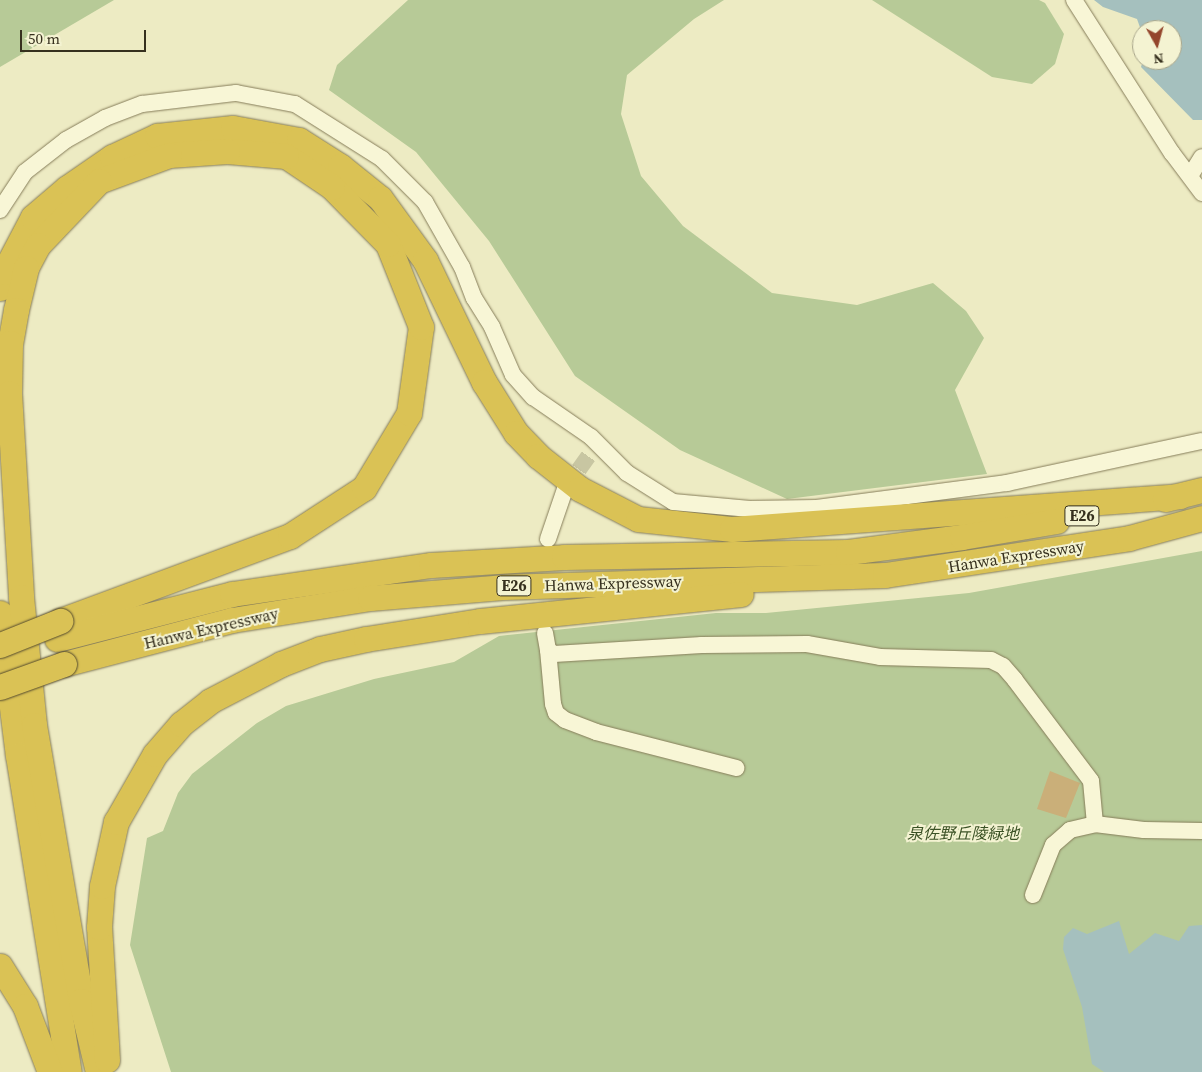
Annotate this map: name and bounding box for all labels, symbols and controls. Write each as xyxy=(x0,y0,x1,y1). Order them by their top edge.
scale bar xyxy=(22,20,149,52)
north arrow xyxy=(1132,20,1182,70)
text: 50 m xyxy=(28,28,60,49)
text: N xyxy=(1152,48,1165,69)
road number: E26 xyxy=(1063,504,1101,528)
street label: Hanwa Expressway xyxy=(947,536,1085,576)
street label: Hanwa Expressway xyxy=(544,571,682,595)
road number: E26 xyxy=(495,574,533,598)
street label: Hanwa Expressway xyxy=(142,603,280,653)
park label: 泉佐野丘陵緑地 xyxy=(907,823,1019,843)

